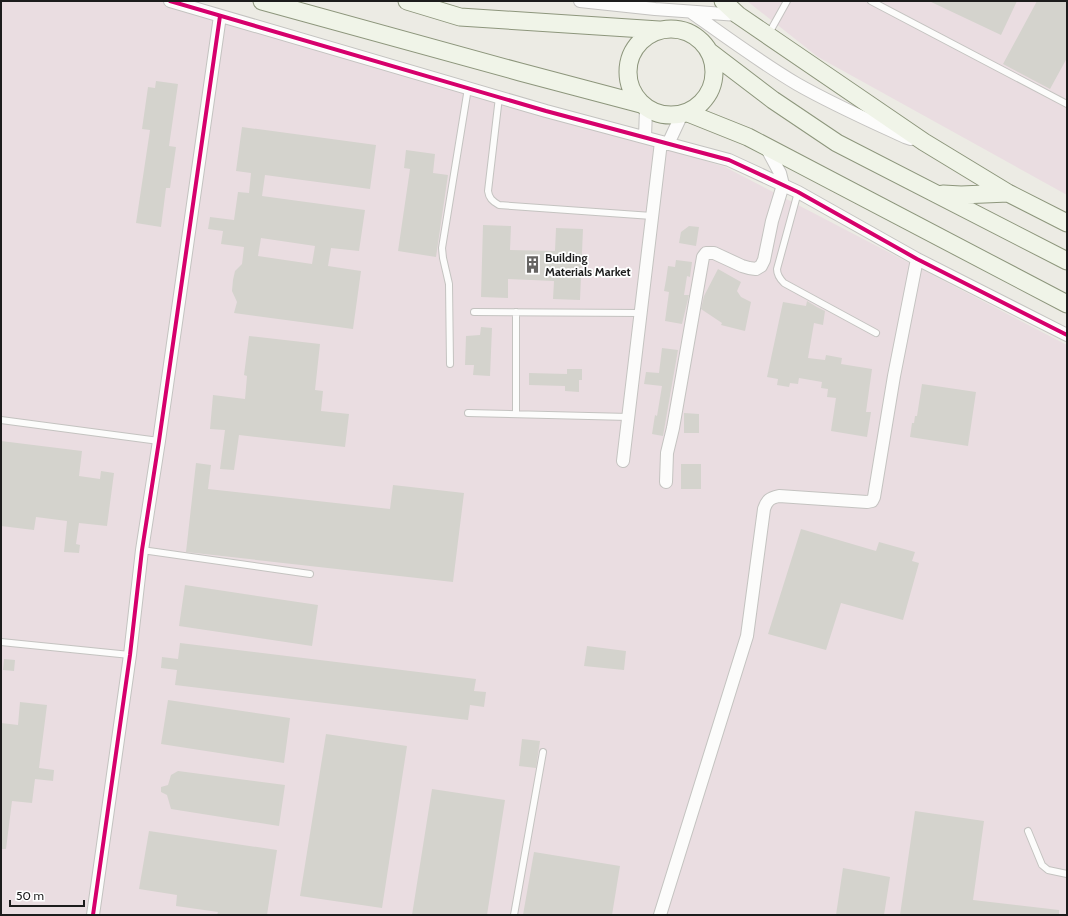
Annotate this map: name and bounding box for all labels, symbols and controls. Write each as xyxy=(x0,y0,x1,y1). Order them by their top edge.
place label: Building Materials Market xyxy=(545,250,631,279)
building icon: Building Materials Market xyxy=(522,255,542,275)
scale bar xyxy=(10,882,84,908)
text: 50 m xyxy=(16,888,44,903)

